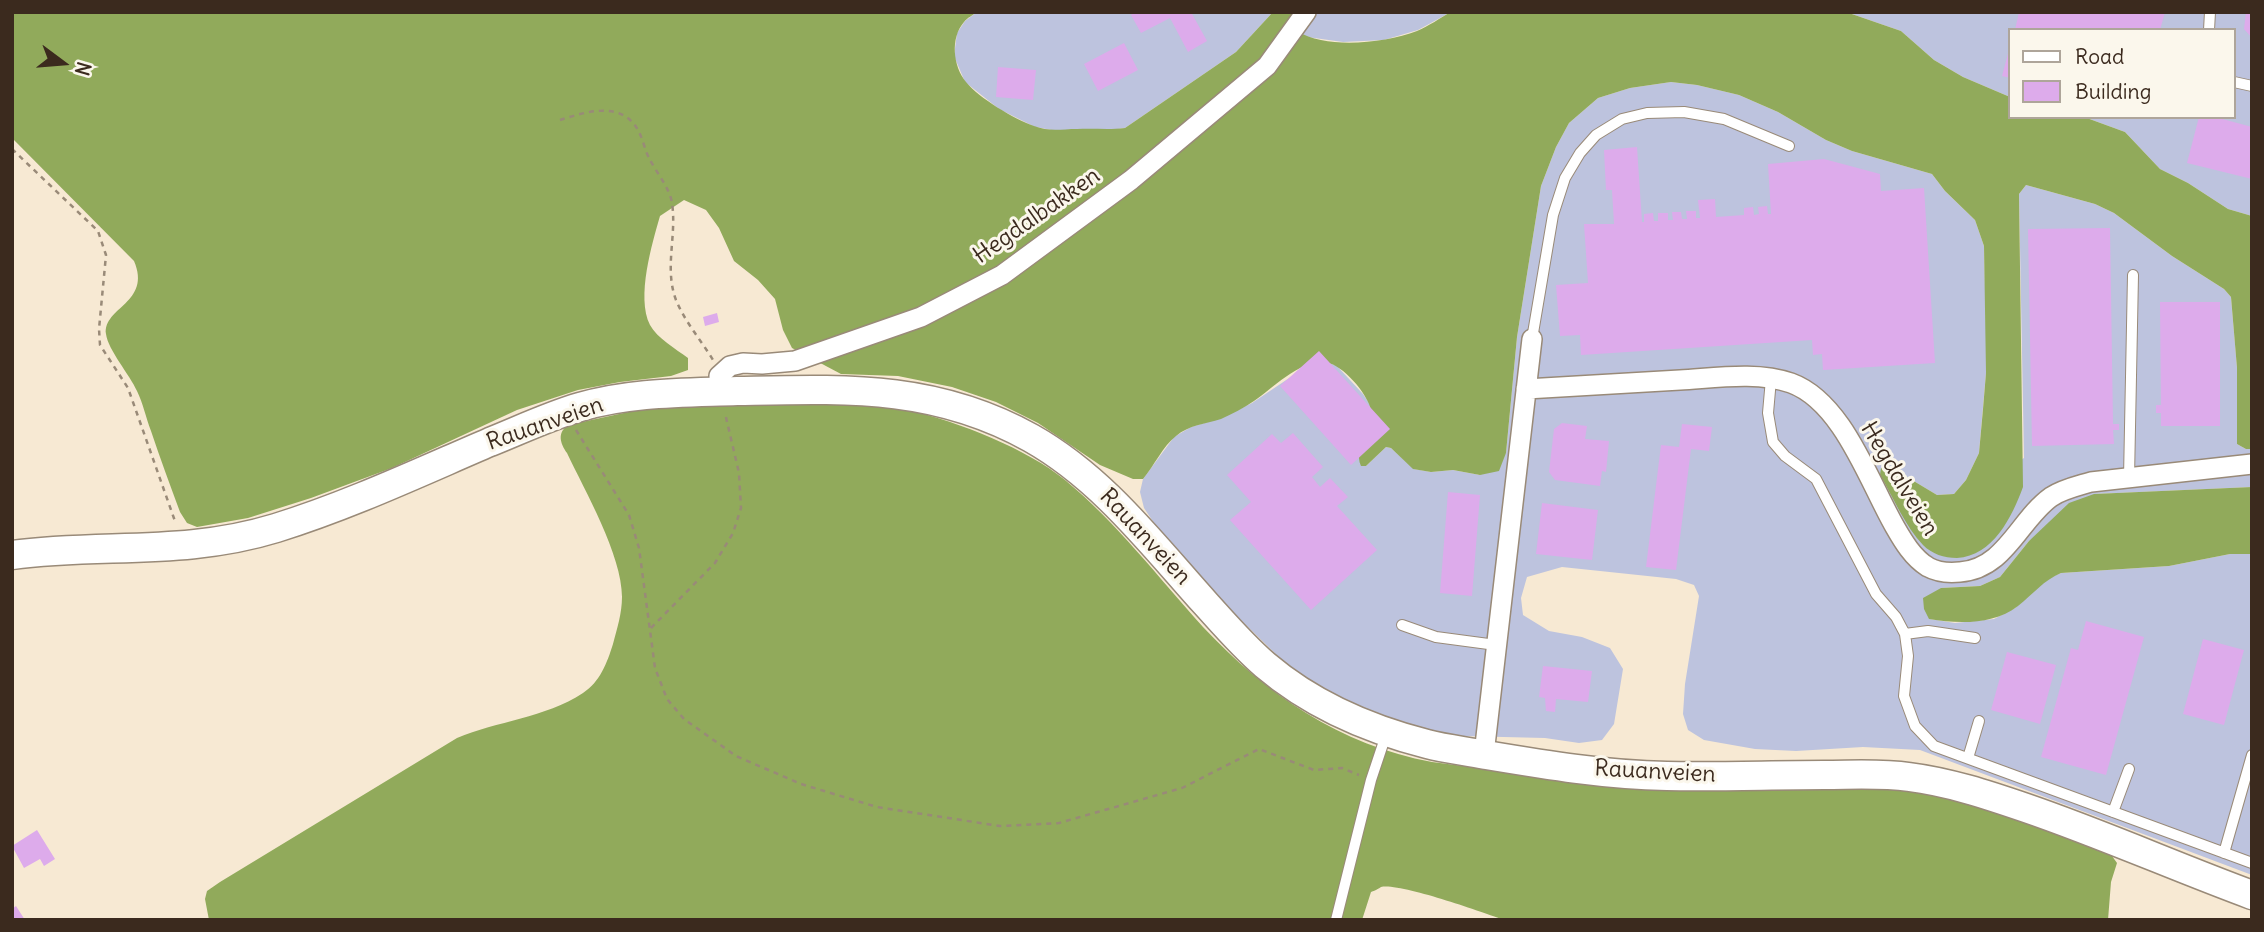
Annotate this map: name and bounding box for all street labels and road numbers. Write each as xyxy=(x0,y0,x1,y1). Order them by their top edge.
street label: Hegdalbakken xyxy=(968,162,1106,270)
street label: Rauanveien xyxy=(483,391,607,457)
street label: Hegdalveien xyxy=(1854,417,1944,541)
street label: Rauanveien xyxy=(1093,483,1197,591)
street label: Rauanveien xyxy=(1594,755,1716,789)

